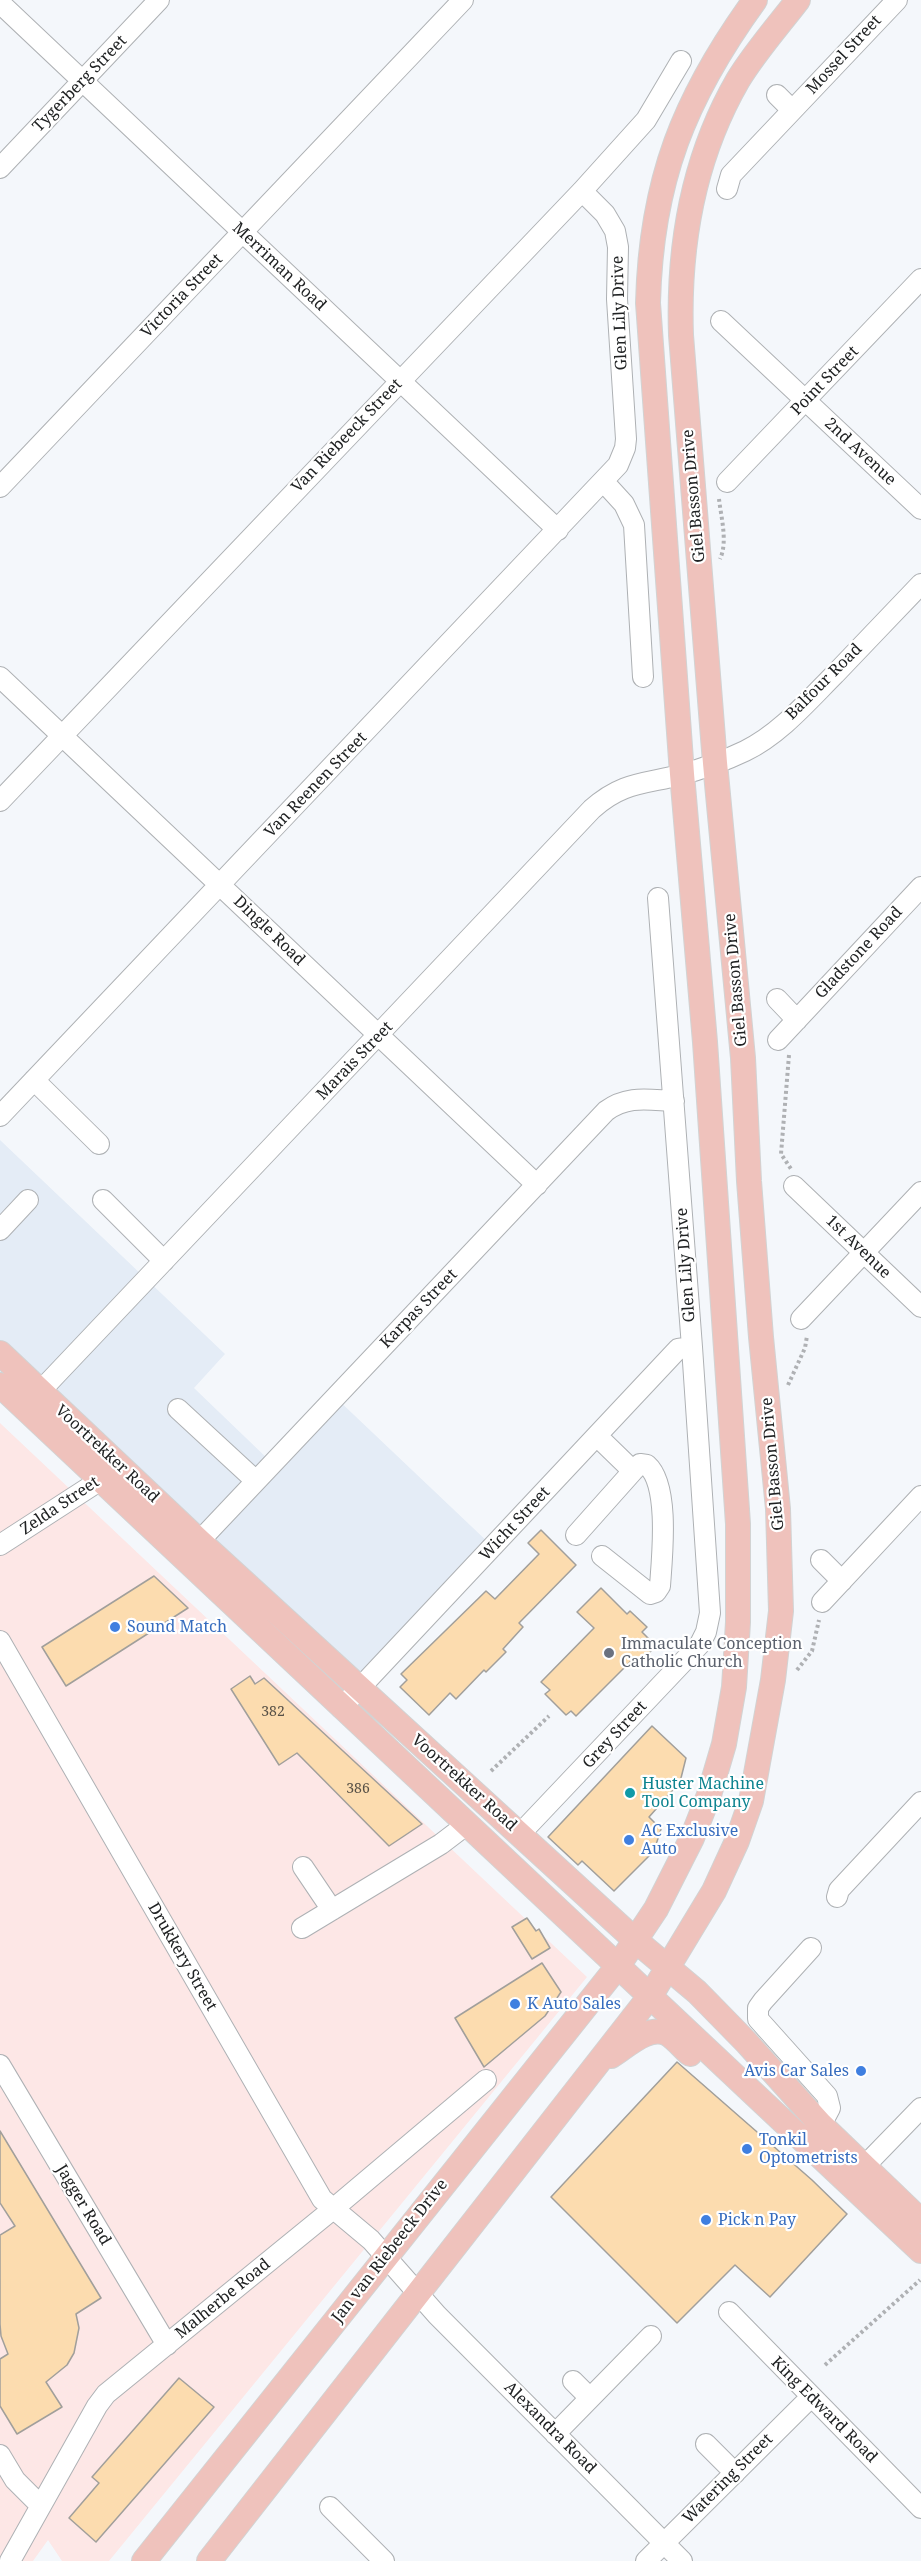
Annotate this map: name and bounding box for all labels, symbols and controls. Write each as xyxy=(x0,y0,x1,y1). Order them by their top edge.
street label: Mossel Street xyxy=(803,12,885,98)
street label: Tygerberg Street xyxy=(29,32,131,136)
street label: Merriman Road xyxy=(228,219,330,315)
street label: Victoria Street xyxy=(137,250,227,342)
street label: Glen Lily Drive xyxy=(608,255,632,371)
street label: Point Street xyxy=(787,342,863,420)
street label: Van Riebeeck Street xyxy=(288,375,406,497)
street label: 2nd Avenue xyxy=(820,414,900,490)
street label: Giel Basson Drive xyxy=(679,428,709,564)
street label: Balfour Road xyxy=(782,640,866,724)
street label: Van Reenen Street xyxy=(261,728,371,842)
street label: Dingle Road xyxy=(229,892,309,970)
street label: Gladstone Road xyxy=(811,903,907,1003)
street label: Giel Basson Drive xyxy=(721,912,751,1048)
street label: Marais Street xyxy=(313,1018,397,1104)
street label: Glen Lily Drive xyxy=(672,1207,700,1323)
street label: 1st Avenue xyxy=(821,1211,895,1283)
street label: Karpas Street xyxy=(376,1265,462,1353)
street label: Giel Basson Drive xyxy=(758,1396,788,1532)
street label: Voortrekker Road xyxy=(51,1401,163,1507)
street label: Zelda Street xyxy=(17,1473,103,1539)
street label: Wicht Street xyxy=(476,1483,554,1565)
place label: Sound Match xyxy=(127,1617,227,1637)
marker: Sound Match xyxy=(108,1620,122,1634)
place label: Immaculate Conception Catholic Church xyxy=(621,1634,802,1672)
marker: Immaculate Conception Catholic Church xyxy=(602,1646,616,1660)
street label: Grey Street xyxy=(579,1697,651,1773)
house number: 382 xyxy=(261,1704,285,1720)
street label: Voortrekker Road xyxy=(407,1731,521,1835)
place label: Huster Machine Tool Company xyxy=(642,1774,764,1812)
house number: 386 xyxy=(346,1781,370,1797)
marker: Huster Machine Tool Company xyxy=(623,1786,637,1800)
place label: AC Exclusive Auto xyxy=(641,1821,738,1859)
marker: AC Exclusive Auto xyxy=(622,1833,636,1847)
street label: Drukkery Street xyxy=(143,1900,221,2014)
place label: K Auto Sales xyxy=(527,1994,621,2014)
marker: K Auto Sales xyxy=(508,1997,522,2011)
place label: Avis Car Sales xyxy=(744,2061,849,2081)
marker: Avis Car Sales xyxy=(854,2064,868,2078)
place label: Tonkil Optometrists xyxy=(759,2130,858,2168)
marker: Tonkil Optometrists xyxy=(740,2142,754,2156)
street label: Jagger Road xyxy=(51,2161,115,2249)
street label: Jan van Riebeeck Drive xyxy=(328,2176,452,2326)
place label: Pick n Pay xyxy=(718,2210,796,2230)
marker: Pick n Pay xyxy=(699,2213,713,2227)
street label: Malherbe Road xyxy=(172,2255,274,2343)
street label: King Edward Road xyxy=(767,2353,881,2467)
street label: Alexandra Road xyxy=(500,2378,600,2478)
street label: Watering Street xyxy=(679,2430,777,2528)

